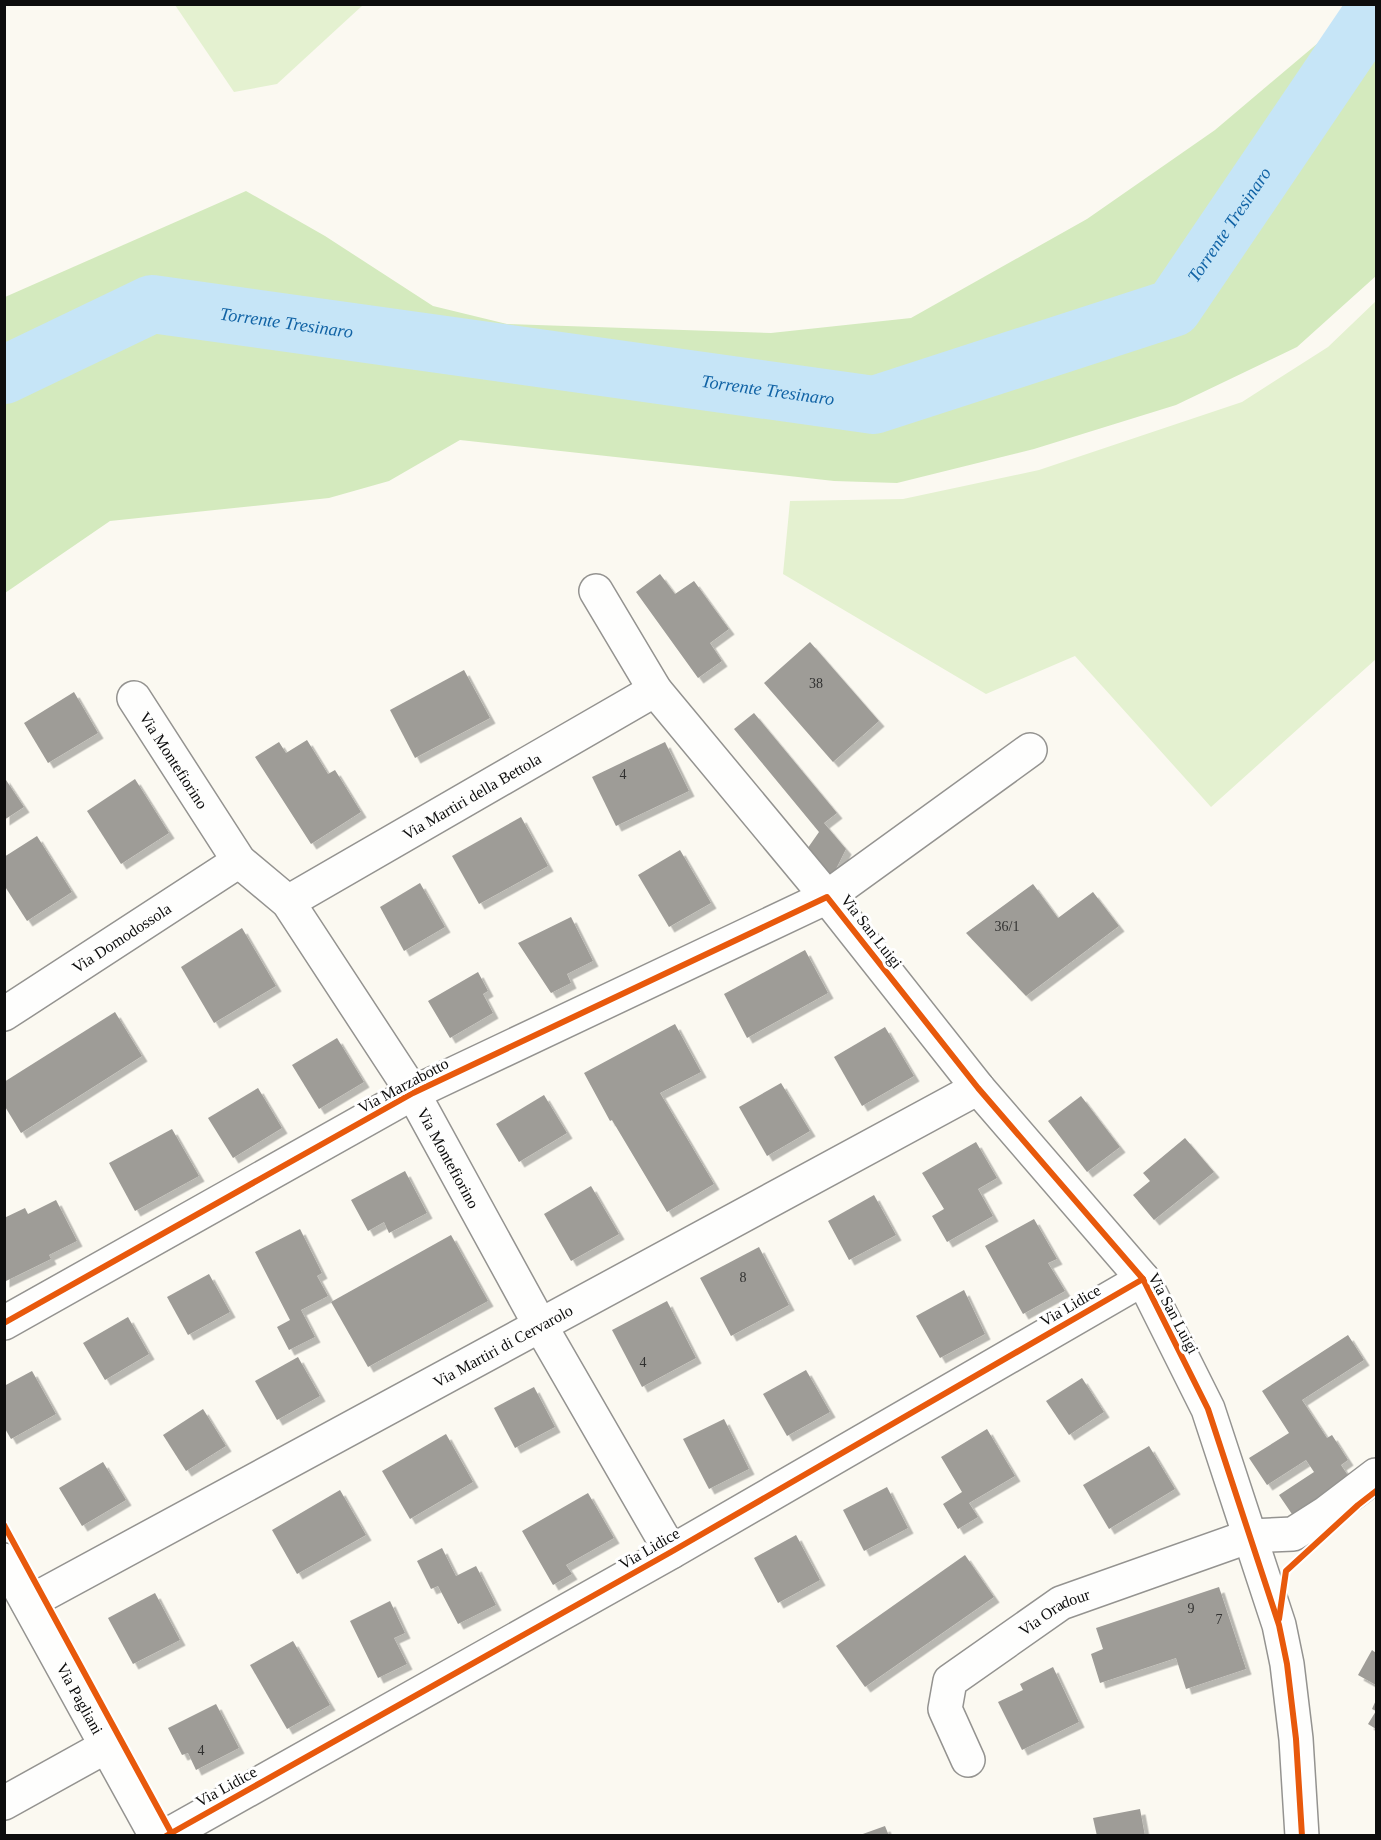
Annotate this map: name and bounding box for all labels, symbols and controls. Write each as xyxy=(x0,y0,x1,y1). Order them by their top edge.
water label: Torrente Tresinaro xyxy=(1183,164,1275,286)
water label: Torrente Tresinaro xyxy=(219,304,354,342)
water label: Torrente Tresinaro xyxy=(700,371,836,409)
house number: 38 xyxy=(809,676,823,691)
street label: Via Montefiorino xyxy=(136,709,211,812)
street label: Via Martiri della Bettola xyxy=(400,750,544,843)
house number: 4 xyxy=(620,767,627,782)
street label: Via San Luigi xyxy=(837,891,906,973)
street label: Via Domodossola xyxy=(69,900,174,976)
house number: 36/1 xyxy=(995,919,1019,934)
street label: Via Marzabotto xyxy=(355,1054,451,1116)
street label: Via Montefiorino xyxy=(414,1105,482,1211)
house number: 8 xyxy=(740,1270,747,1285)
street label: Via San Luigi xyxy=(1144,1270,1202,1357)
street label: Via Lidice xyxy=(1037,1281,1104,1330)
street label: Via Martiri di Cervarolo xyxy=(430,1301,576,1391)
house number: 4 xyxy=(640,1355,647,1370)
street label: Via Lidice xyxy=(616,1524,683,1573)
street label: Via Oradour xyxy=(1016,1585,1093,1639)
house number: 9 xyxy=(1188,1601,1195,1616)
house number: 7 xyxy=(1216,1612,1223,1627)
street label: Via Pagliani xyxy=(53,1660,106,1738)
house number: 4 xyxy=(198,1743,205,1758)
street label: Via Lidice xyxy=(193,1763,260,1810)

